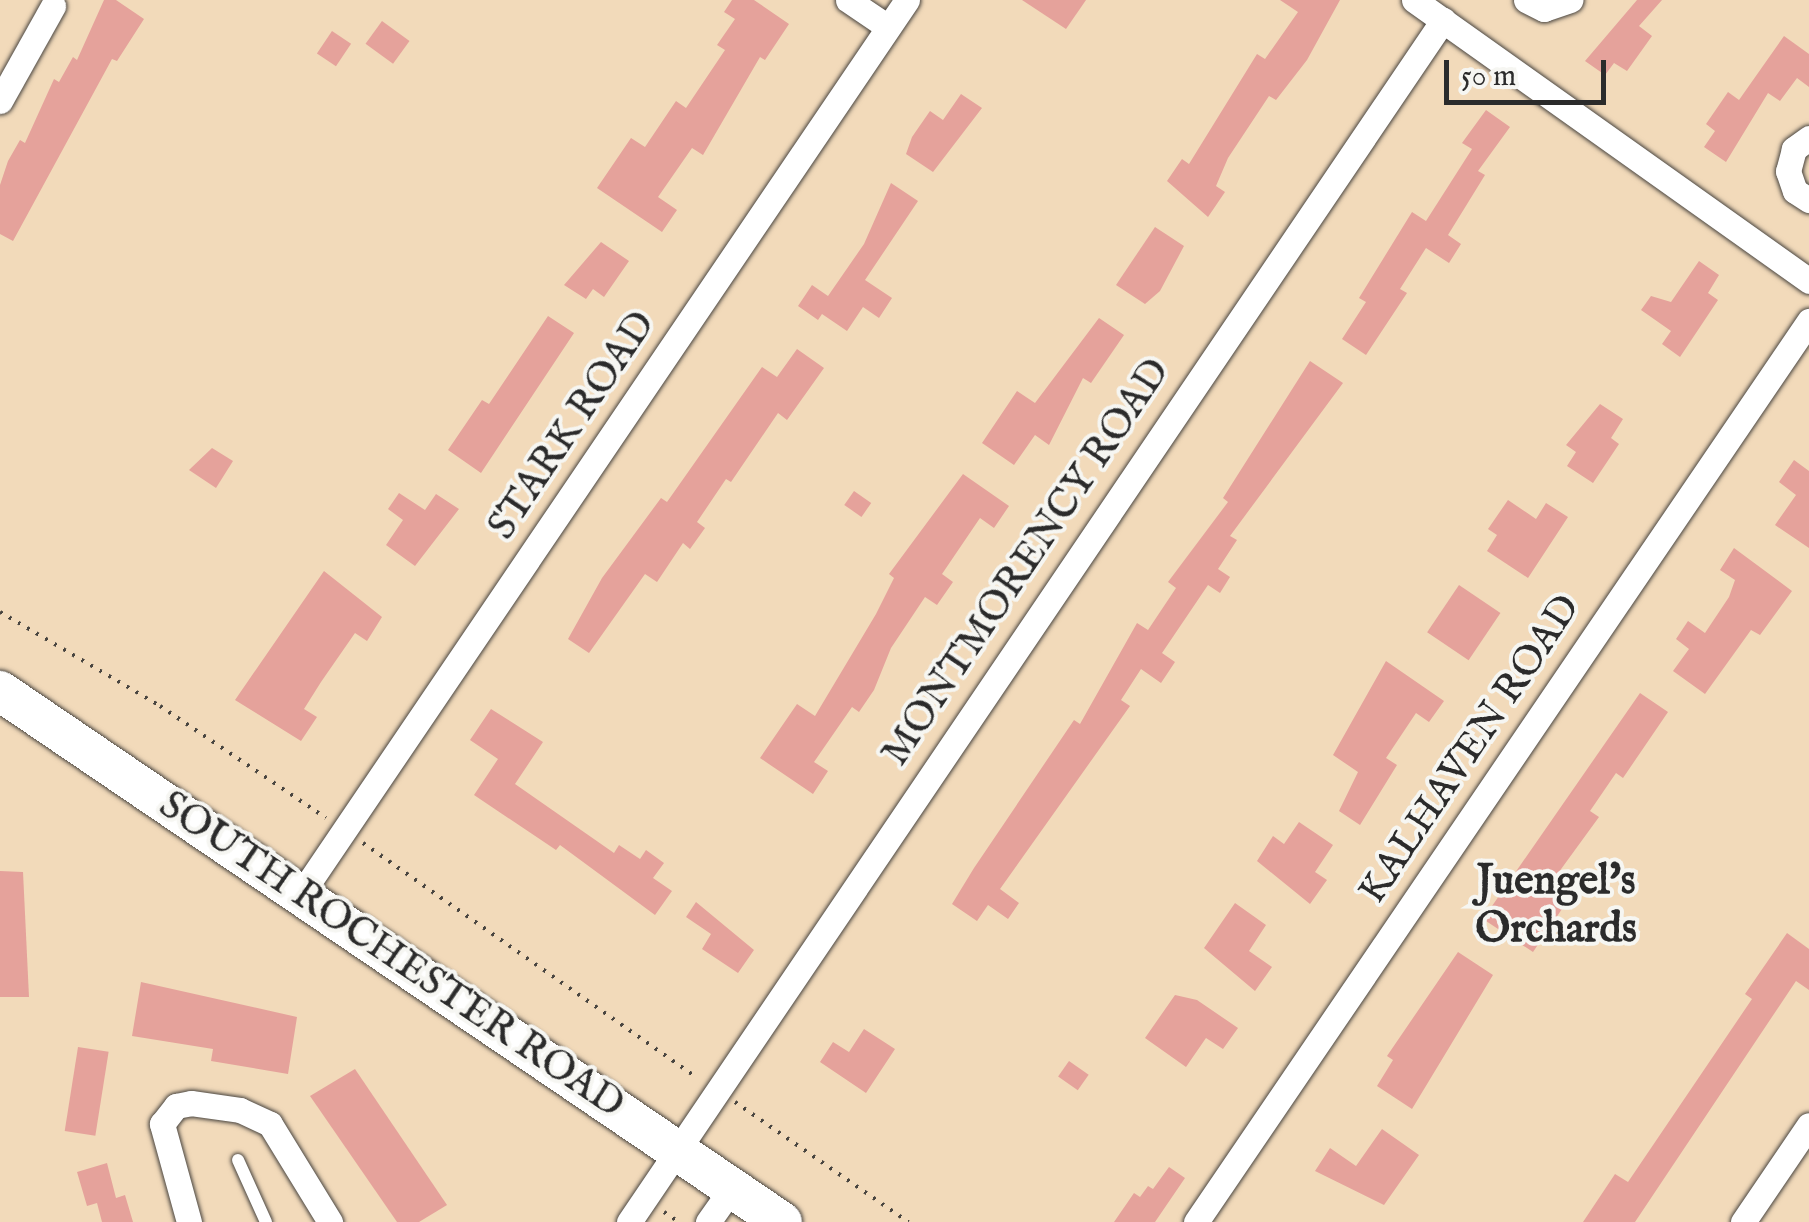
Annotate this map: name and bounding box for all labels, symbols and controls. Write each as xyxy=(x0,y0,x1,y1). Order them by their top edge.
scale bar xyxy=(1449,40,1612,102)
text: 50 m xyxy=(1461,58,1516,96)
street label: STARK ROAD xyxy=(479,303,667,549)
street label: MONTMORENCY ROAD xyxy=(873,350,1181,776)
street label: KALHAVEN ROAD xyxy=(1350,586,1592,914)
street label: SOUTH ROCHESTER ROAD xyxy=(149,782,633,1130)
district label: Juengel's Orchards xyxy=(1475,857,1637,956)

